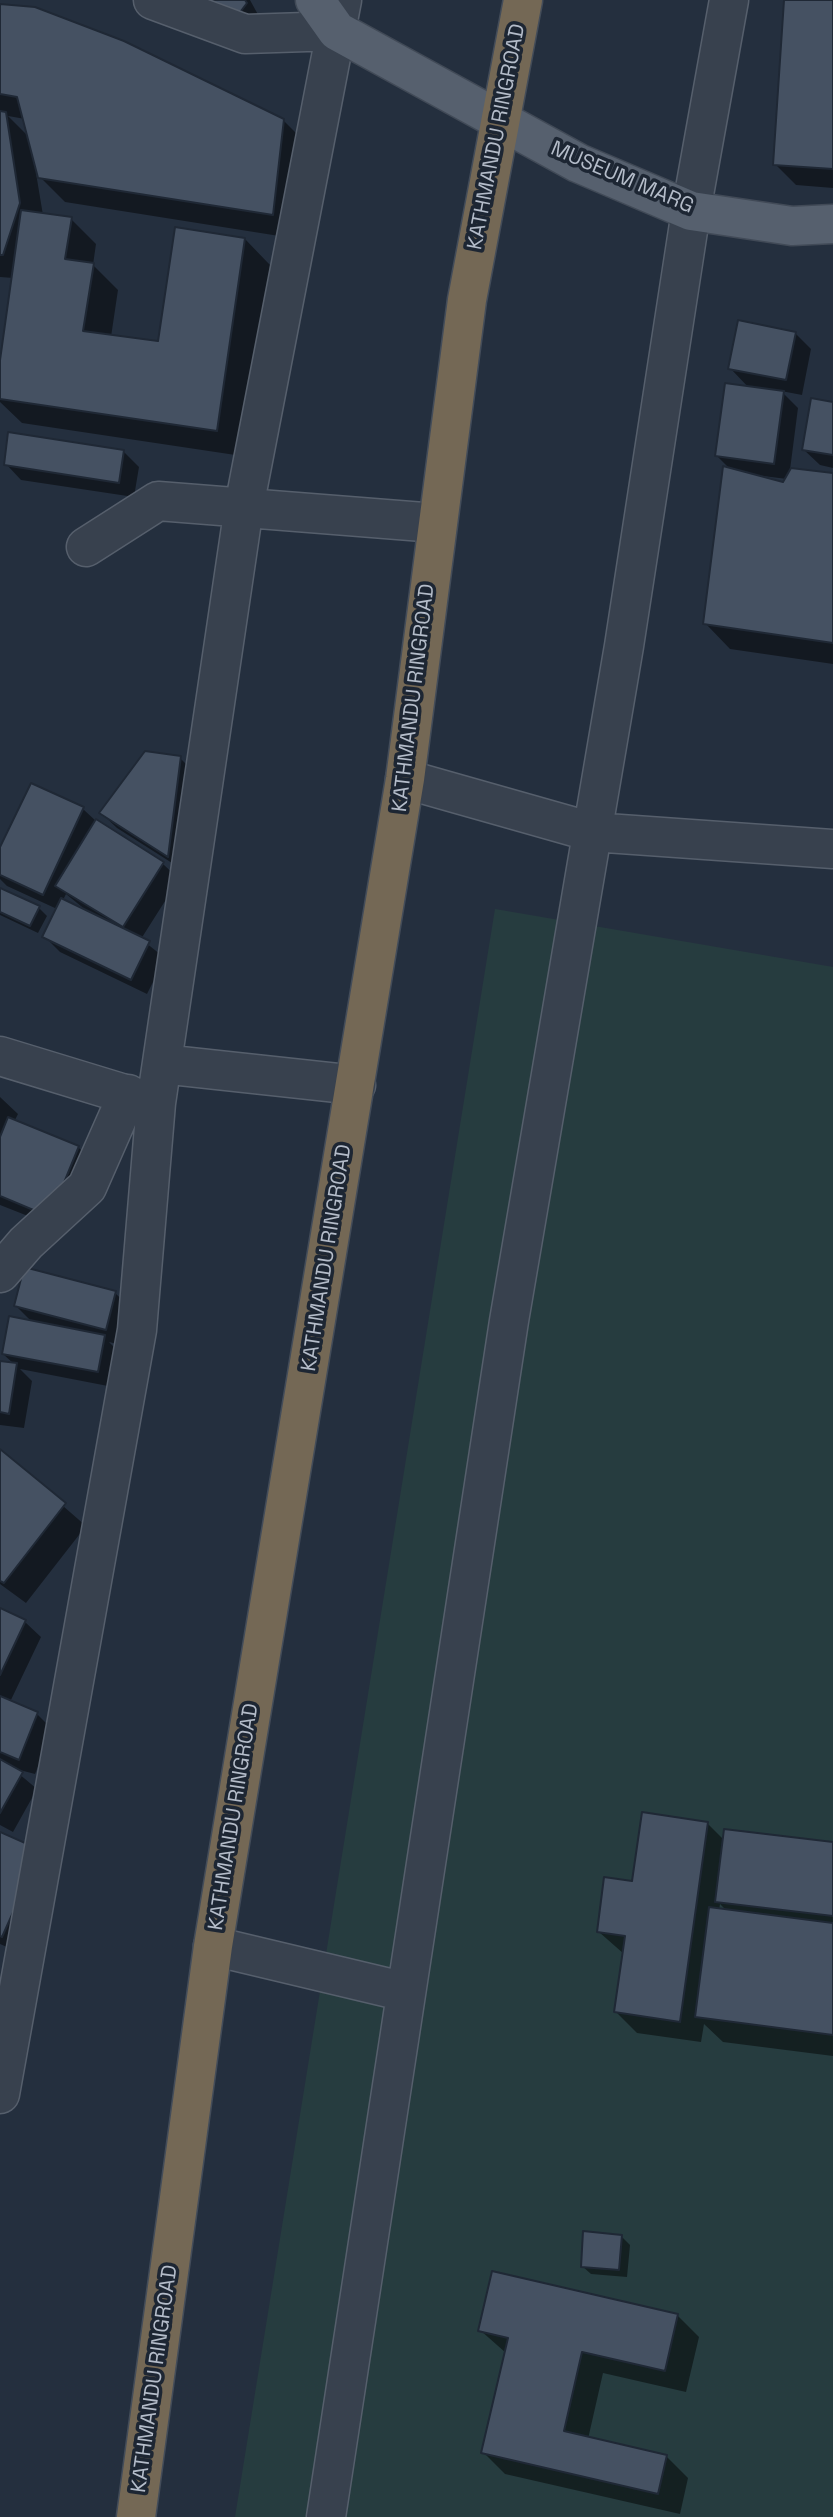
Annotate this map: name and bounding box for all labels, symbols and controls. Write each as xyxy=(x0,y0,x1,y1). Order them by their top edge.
street label: KATHMANDU RINGROAD xyxy=(463,22,531,252)
street label: MUSEUM MARG xyxy=(547,137,697,219)
street label: KATHMANDU RINGROAD xyxy=(387,582,441,814)
street label: KATHMANDU RINGROAD xyxy=(297,1143,357,1373)
street label: KATHMANDU RINGROAD xyxy=(204,1702,264,1932)
street label: KATHMANDU RINGROAD xyxy=(127,2264,183,2494)

